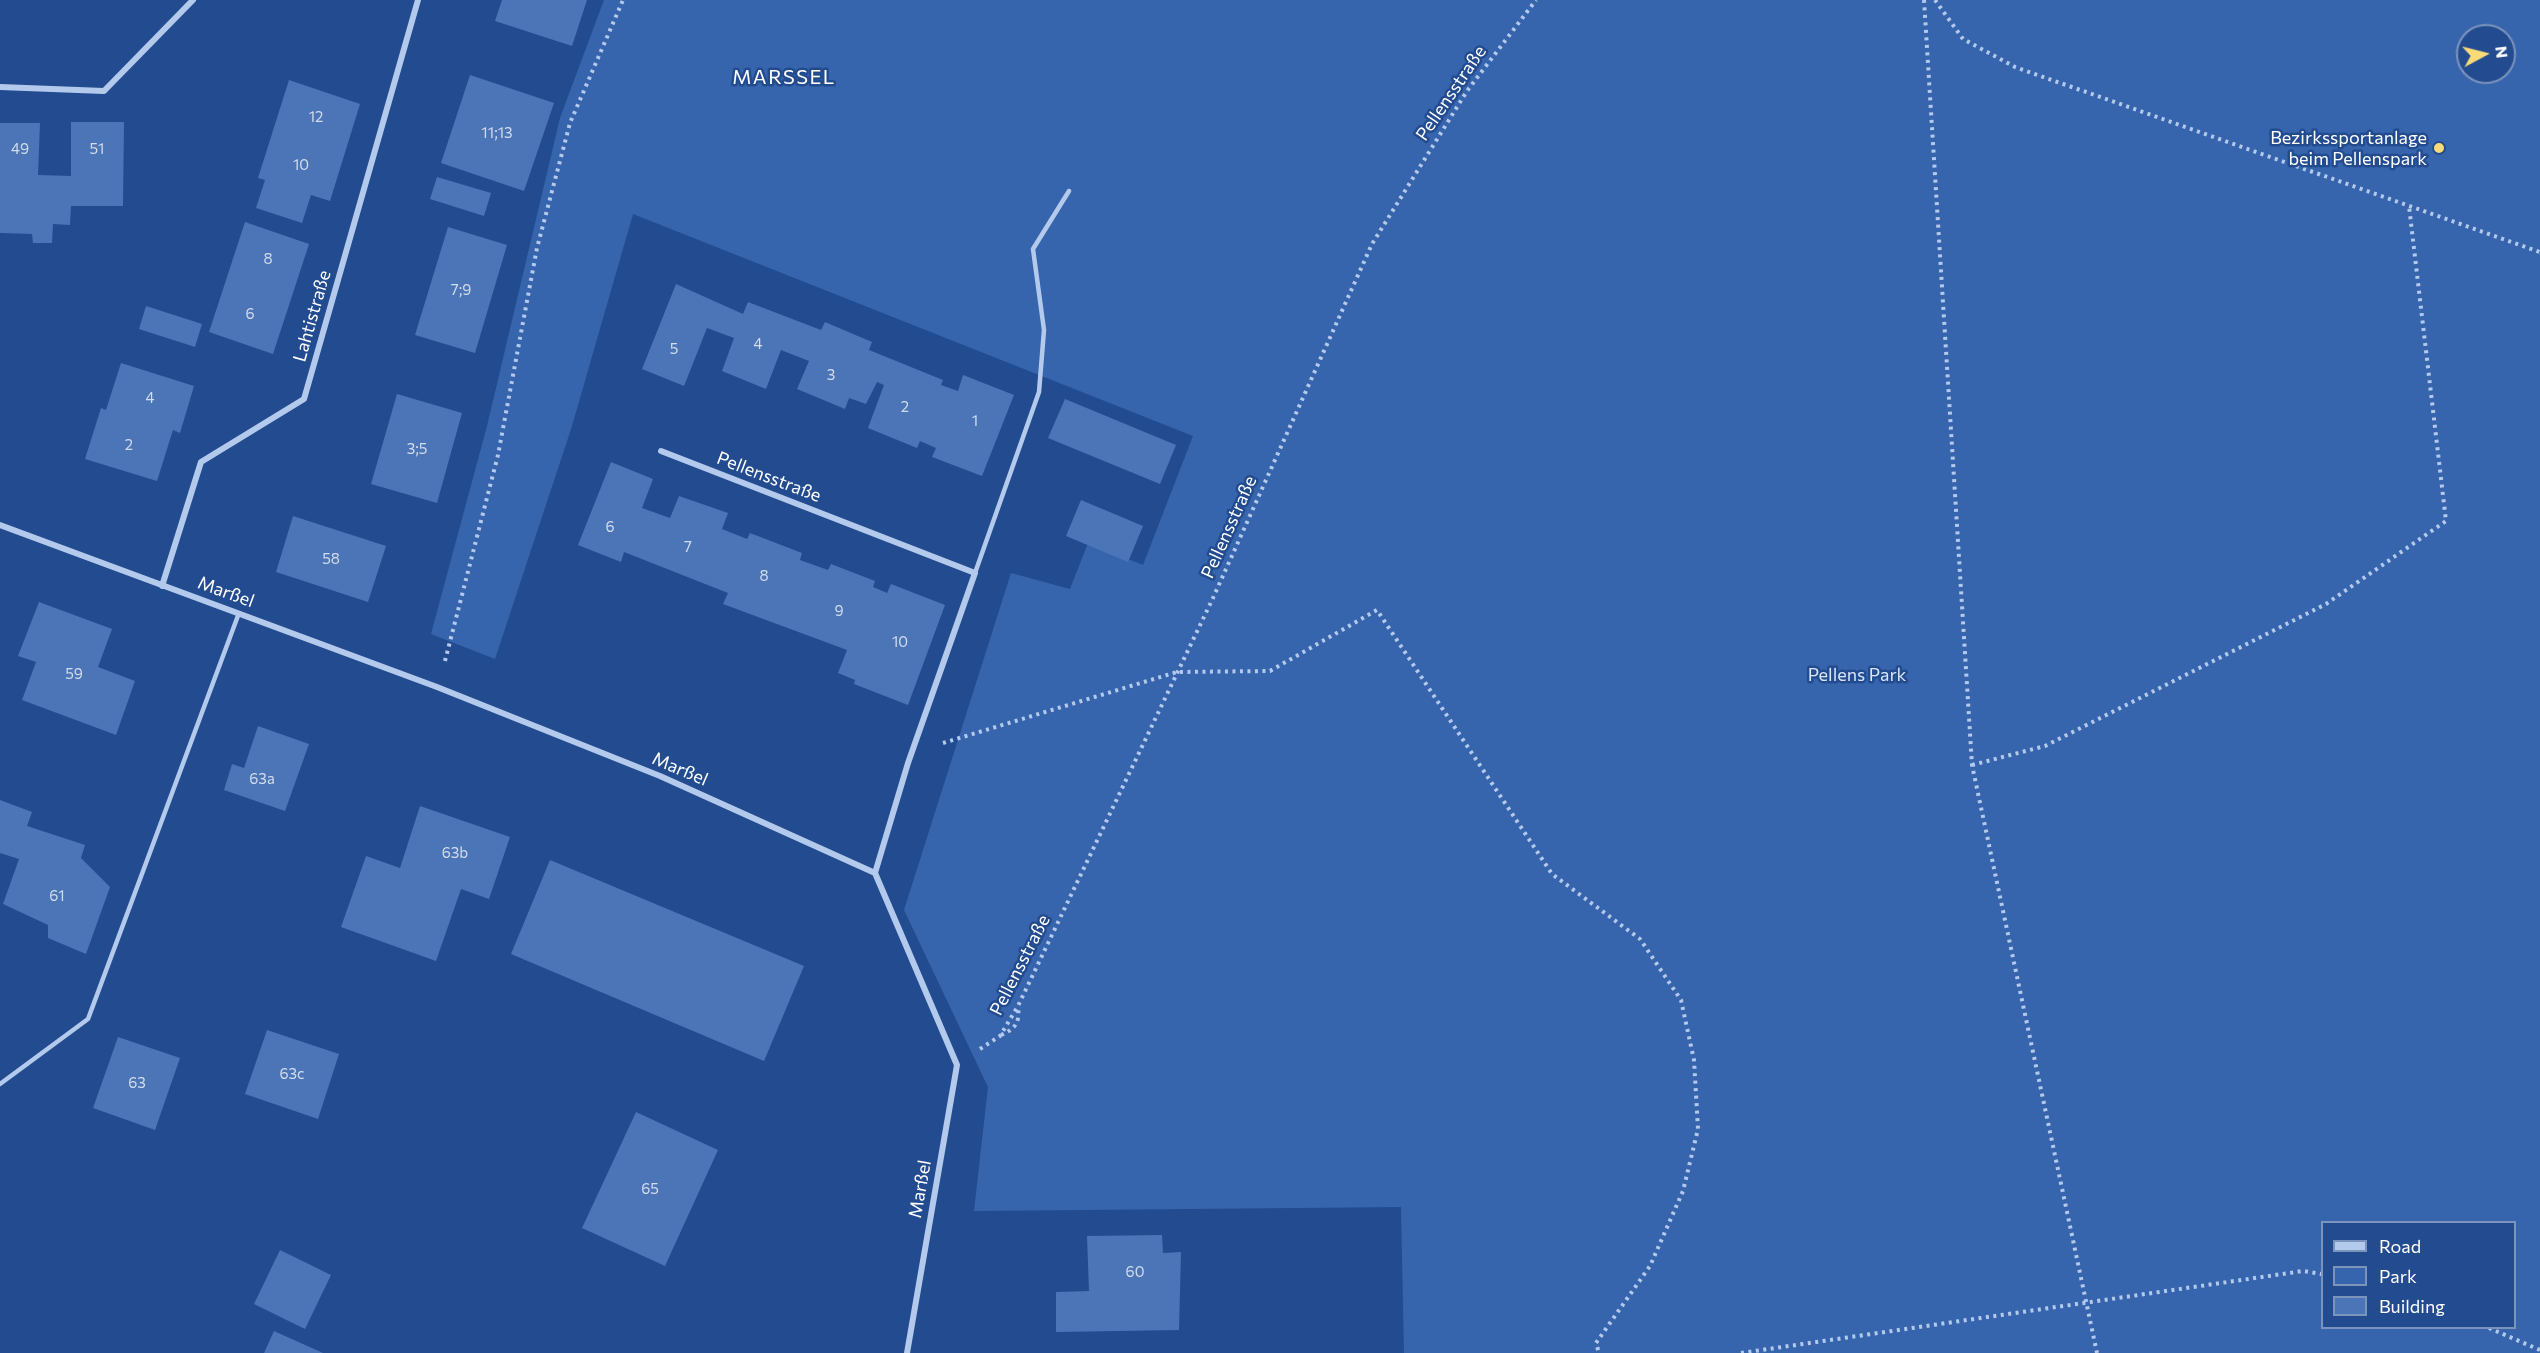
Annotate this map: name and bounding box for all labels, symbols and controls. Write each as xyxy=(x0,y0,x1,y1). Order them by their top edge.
north arrow xyxy=(2456,24,2516,84)
street label: Pellensstraße xyxy=(1411,41,1491,145)
text: N xyxy=(2492,45,2513,59)
district label: MARSSEL xyxy=(732,65,836,89)
house number: 12 xyxy=(309,108,323,126)
house number: 11;13 xyxy=(481,124,513,142)
place label: Bezirkssportanlage beim Pellenspark xyxy=(2270,127,2427,170)
house number: 49 xyxy=(11,140,29,158)
house number: 51 xyxy=(89,140,105,158)
marker: Bezirkssportanlage beim Pellenspark xyxy=(2432,141,2446,155)
house number: 10 xyxy=(293,156,309,174)
house number: 8 xyxy=(263,250,273,268)
street label: Lahtistraße xyxy=(289,268,335,364)
house number: 7;9 xyxy=(451,281,471,299)
house number: 6 xyxy=(245,305,255,323)
house number: 4 xyxy=(754,335,762,353)
house number: 5 xyxy=(670,340,678,358)
house number: 3 xyxy=(827,366,835,384)
house number: 4 xyxy=(146,389,154,407)
house number: 2 xyxy=(901,398,909,416)
house number: 1 xyxy=(972,412,978,430)
house number: 2 xyxy=(125,436,133,454)
house number: 3;5 xyxy=(407,440,427,458)
street label: Pellensstraße xyxy=(714,447,824,507)
street label: Pellensstraße xyxy=(1197,472,1261,582)
house number: 6 xyxy=(605,518,615,536)
house number: 7 xyxy=(684,538,692,556)
house number: 58 xyxy=(322,550,340,568)
house number: 8 xyxy=(759,567,769,585)
street label: Marßel xyxy=(195,572,257,612)
house number: 9 xyxy=(834,602,844,620)
house number: 10 xyxy=(892,633,908,651)
park label: Pellens Park xyxy=(1808,664,1906,686)
house number: 59 xyxy=(65,665,83,683)
street label: Marßel xyxy=(649,748,711,790)
house number: 63a xyxy=(249,770,275,788)
house number: 63b xyxy=(442,844,468,862)
house number: 61 xyxy=(49,887,65,905)
street label: Pellensstraße xyxy=(985,911,1055,1019)
house number: 63c xyxy=(279,1065,305,1083)
house number: 63 xyxy=(128,1074,146,1092)
street label: Marßel xyxy=(904,1158,936,1220)
house number: 65 xyxy=(641,1180,659,1198)
legend xyxy=(2321,1221,2516,1329)
text: Road xyxy=(2379,1235,2421,1257)
house number: 60 xyxy=(1126,1263,1144,1281)
text: Park xyxy=(2379,1265,2417,1287)
text: Building xyxy=(2379,1295,2445,1317)

